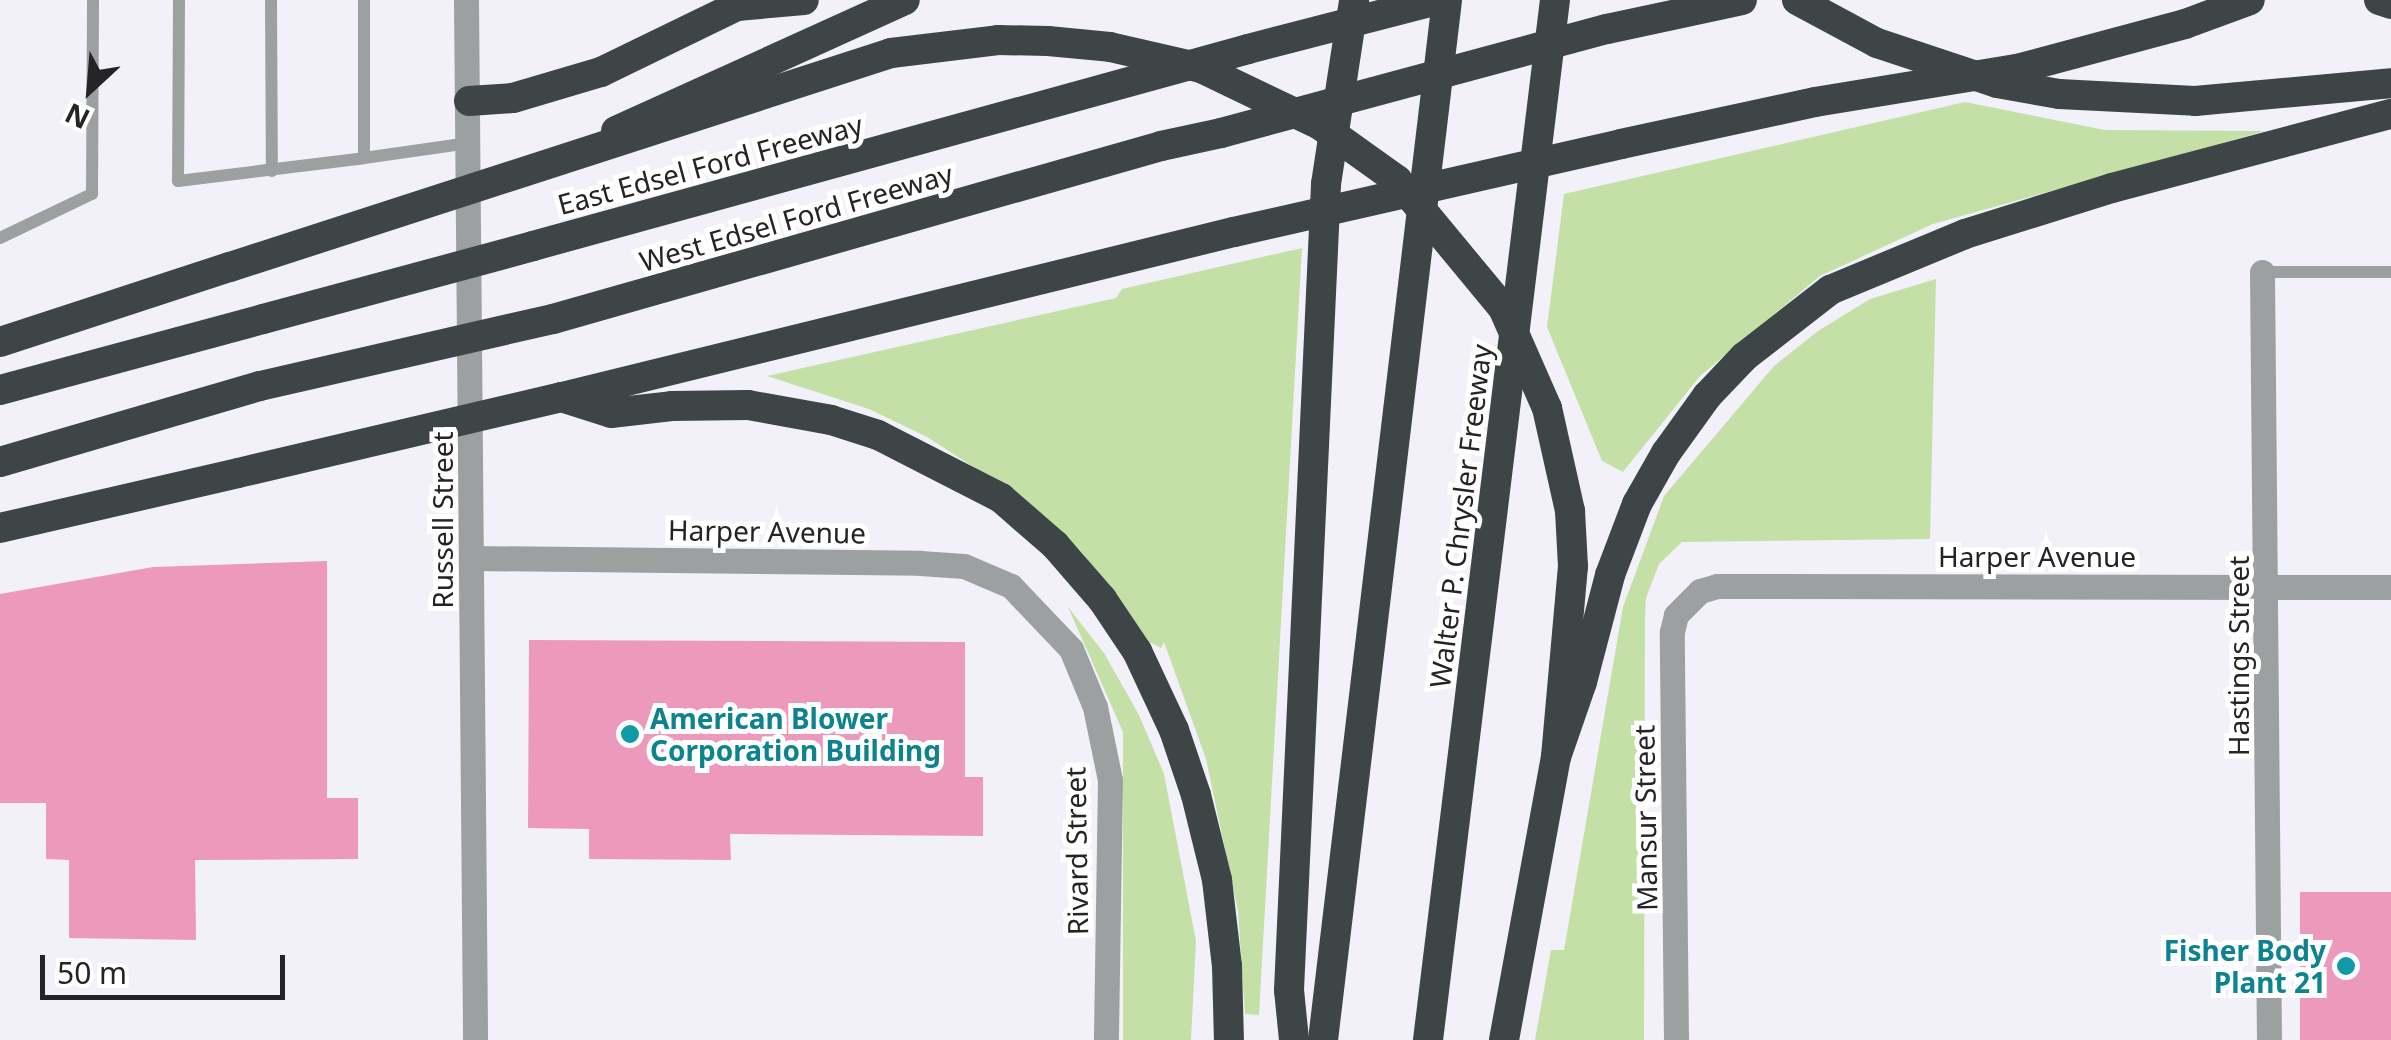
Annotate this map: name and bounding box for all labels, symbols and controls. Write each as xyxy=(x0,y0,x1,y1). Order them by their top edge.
north arrow xyxy=(40,40,140,140)
text: N xyxy=(58,95,95,139)
street label: East Edsel Ford Freeway xyxy=(554,107,866,221)
street label: West Edsel Ford Freeway xyxy=(636,156,956,278)
street label: Walter P. Chrysler Freeway xyxy=(1422,342,1498,690)
street label: Russell Street xyxy=(425,431,459,609)
street label: Harper Avenue xyxy=(668,512,866,550)
street label: Harper Avenue xyxy=(1938,539,2136,573)
street label: Hastings Street xyxy=(2221,556,2255,756)
place label: American Blower Corporation Building xyxy=(650,701,941,767)
marker: American Blower Corporation Building xyxy=(619,723,641,745)
street label: Mansur Street xyxy=(1627,725,1663,911)
street label: Rivard Street xyxy=(1058,767,1094,935)
place label: Fisher Body Plant 21 xyxy=(2164,933,2326,999)
scale bar xyxy=(45,935,290,997)
text: 50 m xyxy=(57,952,127,993)
marker: Fisher Body Plant 21 xyxy=(2335,955,2357,977)

